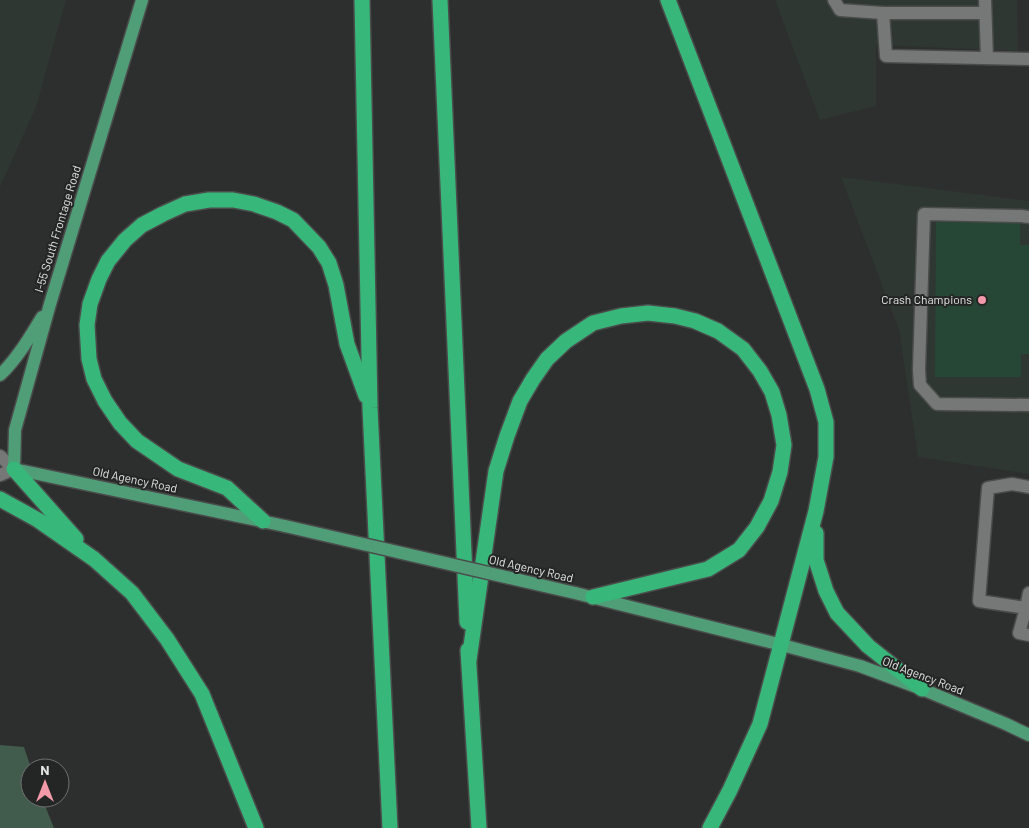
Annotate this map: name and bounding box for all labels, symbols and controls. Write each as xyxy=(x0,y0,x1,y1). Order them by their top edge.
street label: I-55 South Frontage Road xyxy=(31,164,83,294)
place label: Crash Champions xyxy=(881,292,972,306)
marker: Crash Champions xyxy=(976,294,988,306)
street label: Old Agency Road xyxy=(92,463,179,495)
street label: Old Agency Road xyxy=(488,552,575,585)
street label: Old Agency Road xyxy=(881,653,966,697)
north arrow xyxy=(20,758,70,808)
text: N xyxy=(40,761,50,778)

